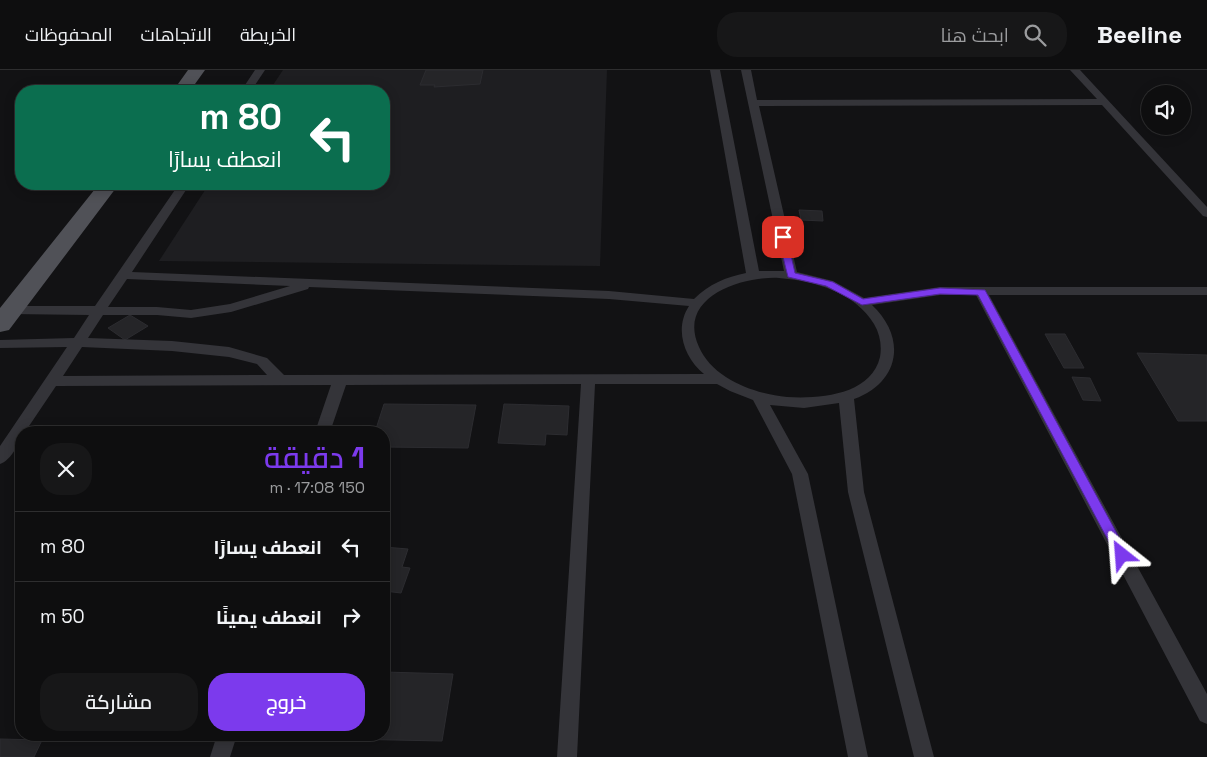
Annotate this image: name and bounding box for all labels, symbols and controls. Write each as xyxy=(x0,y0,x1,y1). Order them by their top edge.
search box xyxy=(717,12,1067,57)
text: Beeline xyxy=(1097,19,1182,50)
icon: search xyxy=(1021,21,1049,49)
text: المحفوظات xyxy=(25,23,113,46)
text: الاتجاهات xyxy=(141,23,212,46)
text: الخريطة xyxy=(240,23,296,46)
text: ابحث هنا xyxy=(941,23,1009,48)
map controls xyxy=(1141,85,1191,135)
button: sound xyxy=(1141,85,1191,135)
text: 80 m xyxy=(200,95,282,139)
icon: left xyxy=(300,105,365,170)
text: انعطف يسارًا xyxy=(168,145,282,173)
pin xyxy=(762,216,804,258)
icon: arrive xyxy=(769,223,797,251)
text: 1 دقيقة xyxy=(264,438,365,477)
button: close xyxy=(40,443,92,495)
text: 150 m · 17:08 xyxy=(269,477,365,498)
position arrow xyxy=(1095,528,1147,580)
icon: left xyxy=(337,533,365,561)
text: 80 m xyxy=(40,534,85,559)
text: انعطف يسارًا xyxy=(214,535,322,560)
icon: right xyxy=(337,603,365,631)
text: 50 m xyxy=(40,604,85,629)
text: انعطف يمينًا xyxy=(216,605,322,630)
button: مشاركة xyxy=(40,673,198,731)
button: خروج xyxy=(208,673,365,731)

